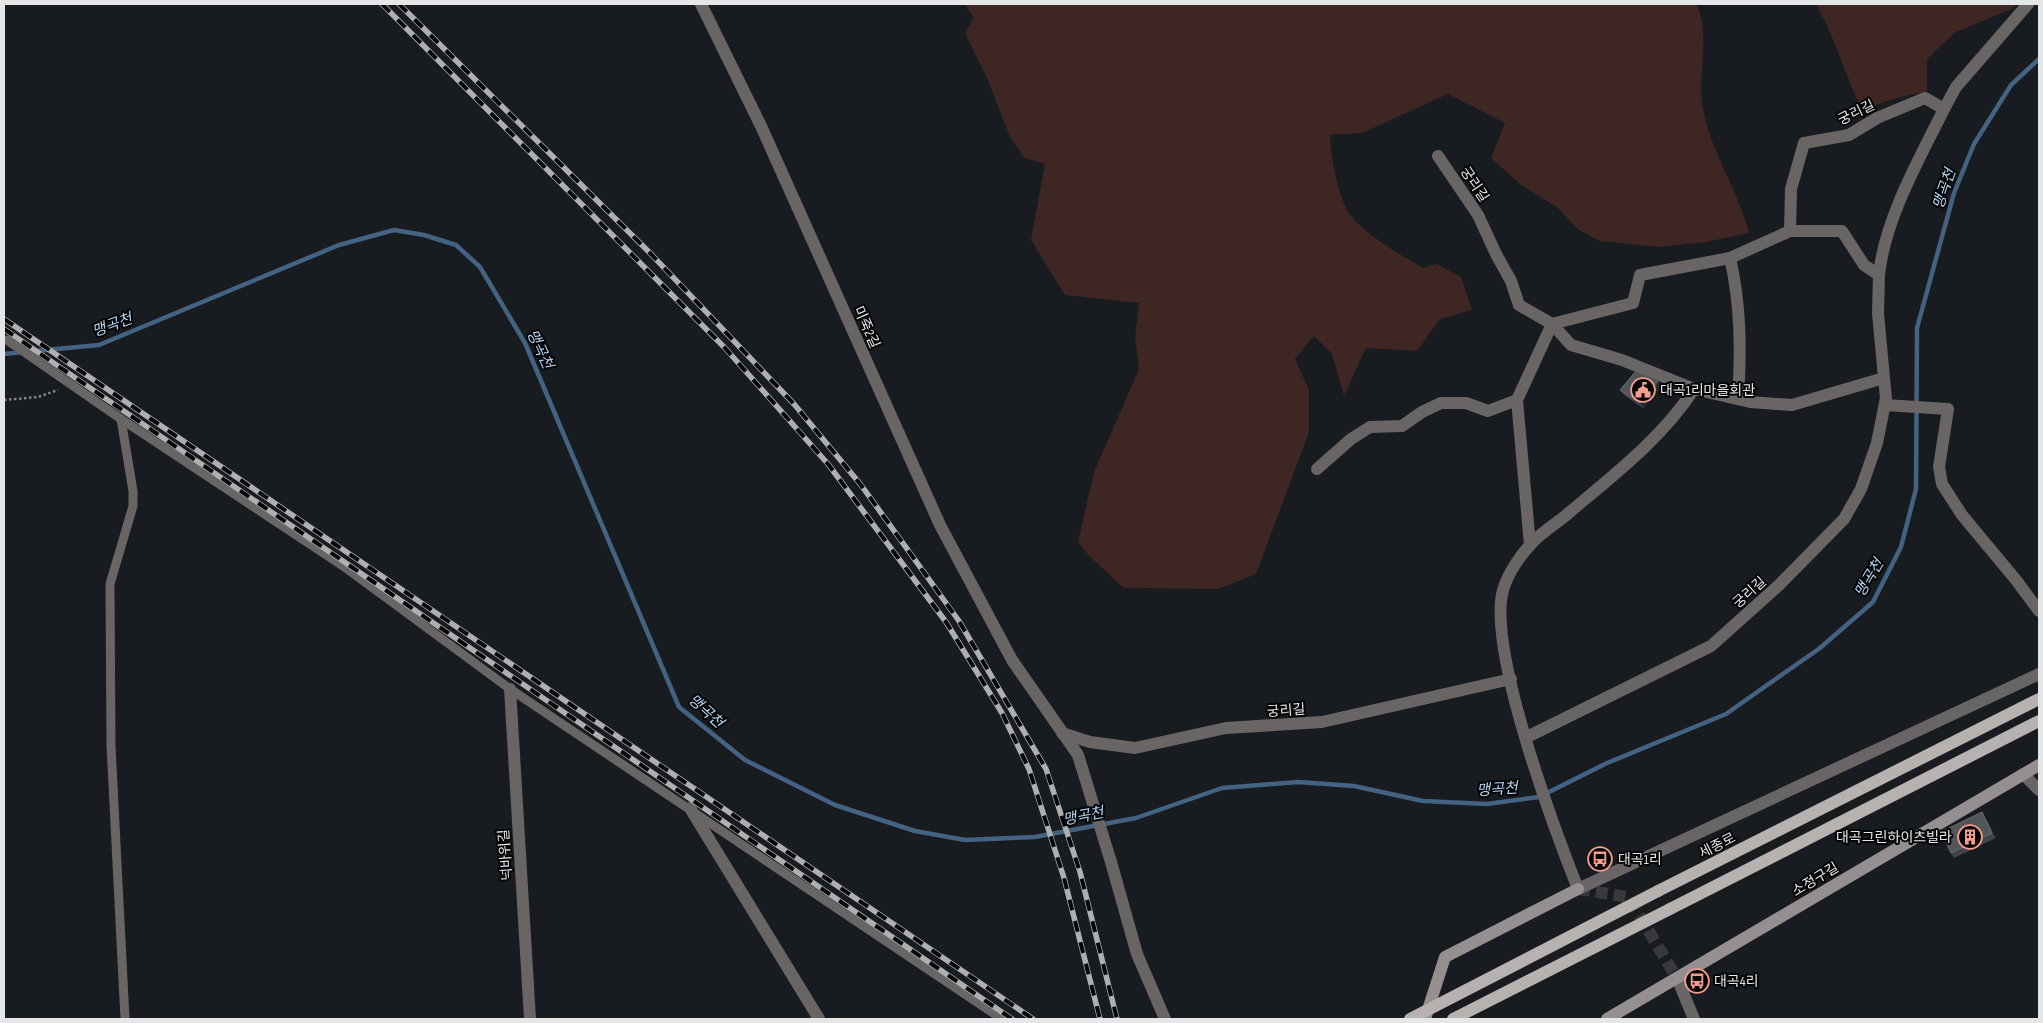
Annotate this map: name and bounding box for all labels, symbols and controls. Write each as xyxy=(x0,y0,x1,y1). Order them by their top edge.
street label: 궁리길 xyxy=(1835,96,1877,129)
street label: 궁리길 xyxy=(1457,164,1492,205)
water label: 맹곡천 xyxy=(1929,164,1961,212)
street label: 미죽2길 xyxy=(850,303,883,351)
water label: 맹곡천 xyxy=(89,309,137,341)
water label: 맹곡천 xyxy=(522,326,558,374)
public building icon: 대곡1리마을회관 xyxy=(1630,377,1656,403)
place label: 대곡1리마을회관 xyxy=(1660,382,1755,399)
water label: 맹곡천 xyxy=(1851,554,1889,601)
street label: 궁리길 xyxy=(1729,573,1769,612)
water label: 맹곡천 xyxy=(684,690,729,734)
street label: 궁리길 xyxy=(1266,701,1306,720)
water label: 맹곡천 xyxy=(1476,778,1521,800)
water label: 맹곡천 xyxy=(1061,803,1107,830)
building icon: 대곡그린하이츠빌라 xyxy=(1957,824,1983,850)
street label: 넉바위길 xyxy=(495,829,516,881)
street label: 세종로 xyxy=(1696,829,1738,862)
place label: 대곡그린하이츠빌라 xyxy=(1836,829,1952,846)
bus stop icon: 대곡1리 xyxy=(1587,846,1613,872)
place label: 대곡1리 xyxy=(1618,851,1662,868)
street label: 소정구길 xyxy=(1789,859,1842,900)
bus stop icon: 대곡4리 xyxy=(1684,968,1710,994)
place label: 대곡4리 xyxy=(1714,973,1759,990)

